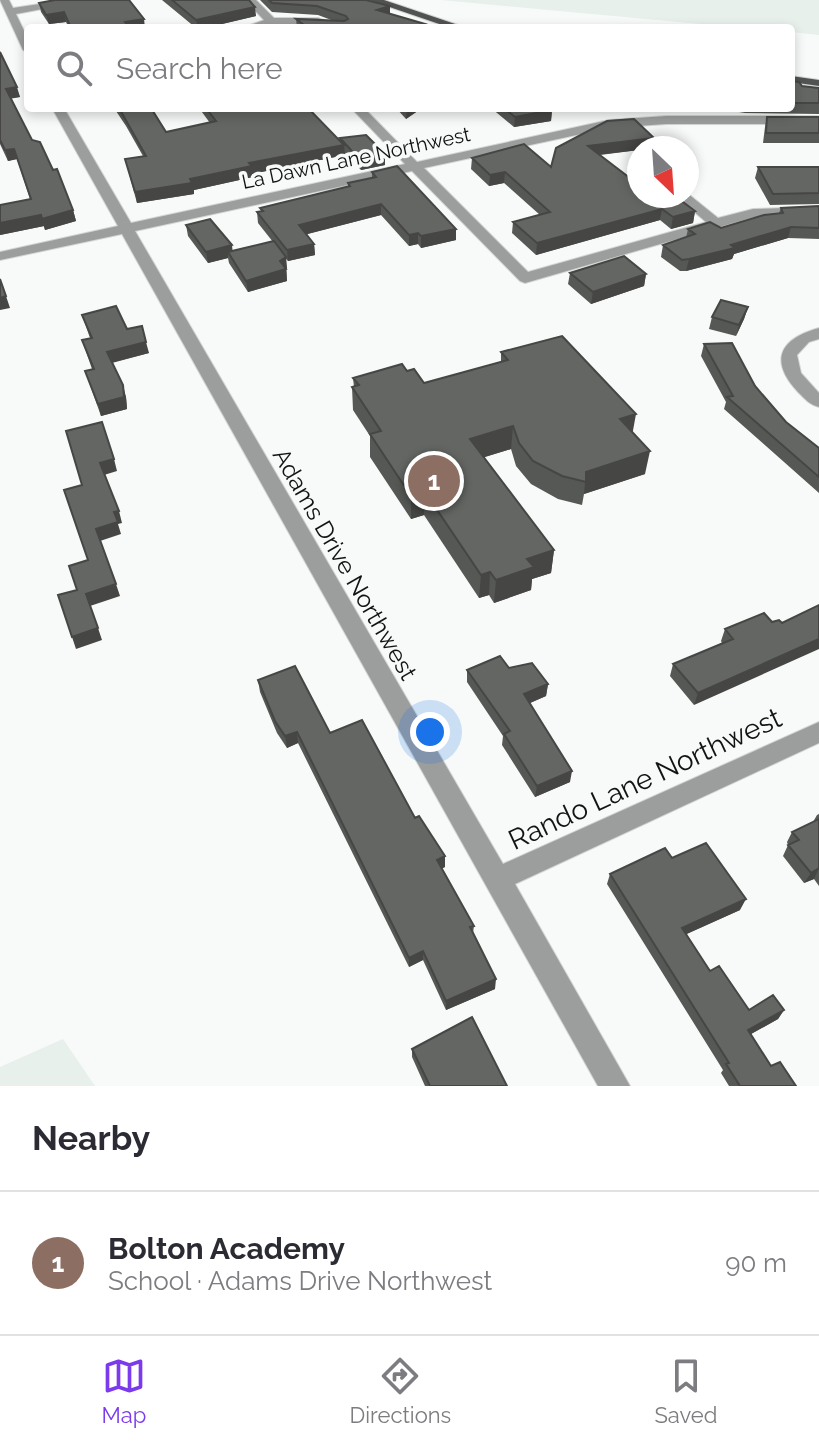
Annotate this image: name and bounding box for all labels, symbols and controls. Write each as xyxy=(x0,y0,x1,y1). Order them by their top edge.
search box xyxy=(24,24,795,112)
icon: search xyxy=(52,46,96,90)
text: Search here xyxy=(116,51,283,86)
street label: La Dawn Lane Northwest xyxy=(240,122,473,194)
north arrow xyxy=(627,136,699,208)
street label: Adams Drive Northwest xyxy=(267,443,423,685)
pin: 1 xyxy=(408,451,460,511)
street label: Rando Lane Northwest xyxy=(503,701,787,857)
your location xyxy=(410,712,450,752)
text: Nearby xyxy=(32,1118,150,1158)
text: Bolton Academy xyxy=(108,1231,345,1266)
text: 1 xyxy=(52,1248,64,1278)
text: 90 m xyxy=(725,1248,787,1278)
text: School · Adams Drive Northwest xyxy=(108,1266,492,1296)
tab: Map xyxy=(102,1354,146,1428)
tab: Directions xyxy=(350,1354,451,1428)
tab: Saved xyxy=(654,1354,717,1428)

